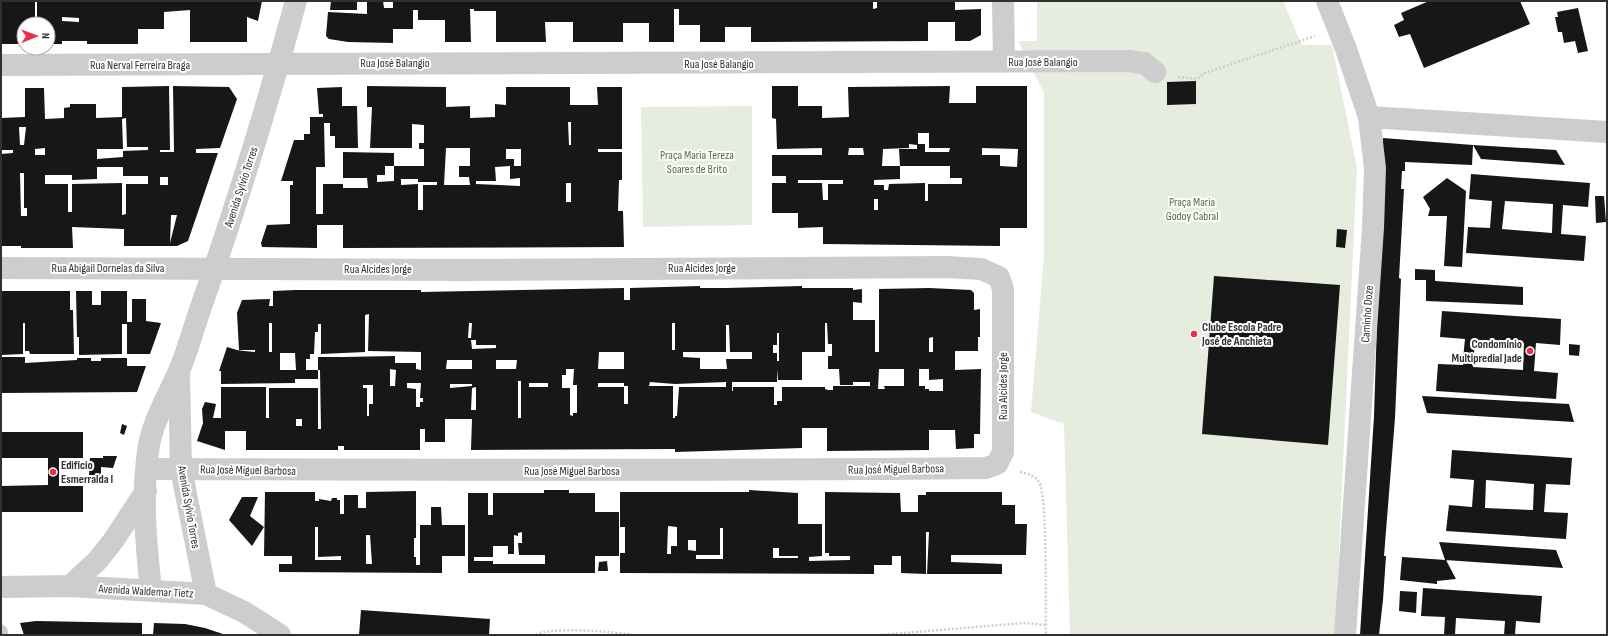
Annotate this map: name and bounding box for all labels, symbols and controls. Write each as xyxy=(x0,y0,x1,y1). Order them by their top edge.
north arrow xyxy=(16,16,56,56)
text: N xyxy=(39,33,52,39)
street label: Rua José Balangio xyxy=(1008,55,1078,70)
street label: Rua José Balangio xyxy=(360,56,430,71)
street label: Rua José Balangio xyxy=(684,57,754,72)
street label: Rua Nerval Ferreira Braga xyxy=(90,58,190,73)
street label: Avenida Sylvio Torres xyxy=(221,145,262,230)
park label: Praça Maria Tereza Soares de Brito xyxy=(660,148,734,177)
park label: Praça Maria Godoy Cabral xyxy=(1166,195,1218,224)
street label: Rua Abigail Dornelas da Silva xyxy=(52,261,165,276)
street label: Rua Alcides Jorge xyxy=(668,261,736,276)
street label: Rua Alcides Jorge xyxy=(344,262,412,277)
street label: Caminho Doze xyxy=(1358,285,1377,343)
place label: Clube Escola Padre José de Anchieta xyxy=(1201,320,1281,349)
marker: Clube Escola Padre José de Anchieta xyxy=(1189,329,1199,339)
place label: Condomínio Multipredial Jade xyxy=(1452,337,1522,366)
marker: Condomínio Multipredial Jade xyxy=(1525,346,1535,356)
street label: Rua Alcides Jorge xyxy=(996,352,1011,420)
place label: Edifício Esmerralda I xyxy=(61,458,113,487)
street label: Rua José Miguel Barbosa xyxy=(848,461,944,478)
street label: Rua José Miguel Barbosa xyxy=(200,462,296,479)
street label: Avenida Sylvio Torres xyxy=(174,463,203,550)
street label: Rua José Miguel Barbosa xyxy=(524,464,620,479)
marker: Edifício Esmerralda I xyxy=(48,467,58,477)
street label: Avenida Waldemar Tietz xyxy=(97,581,195,602)

